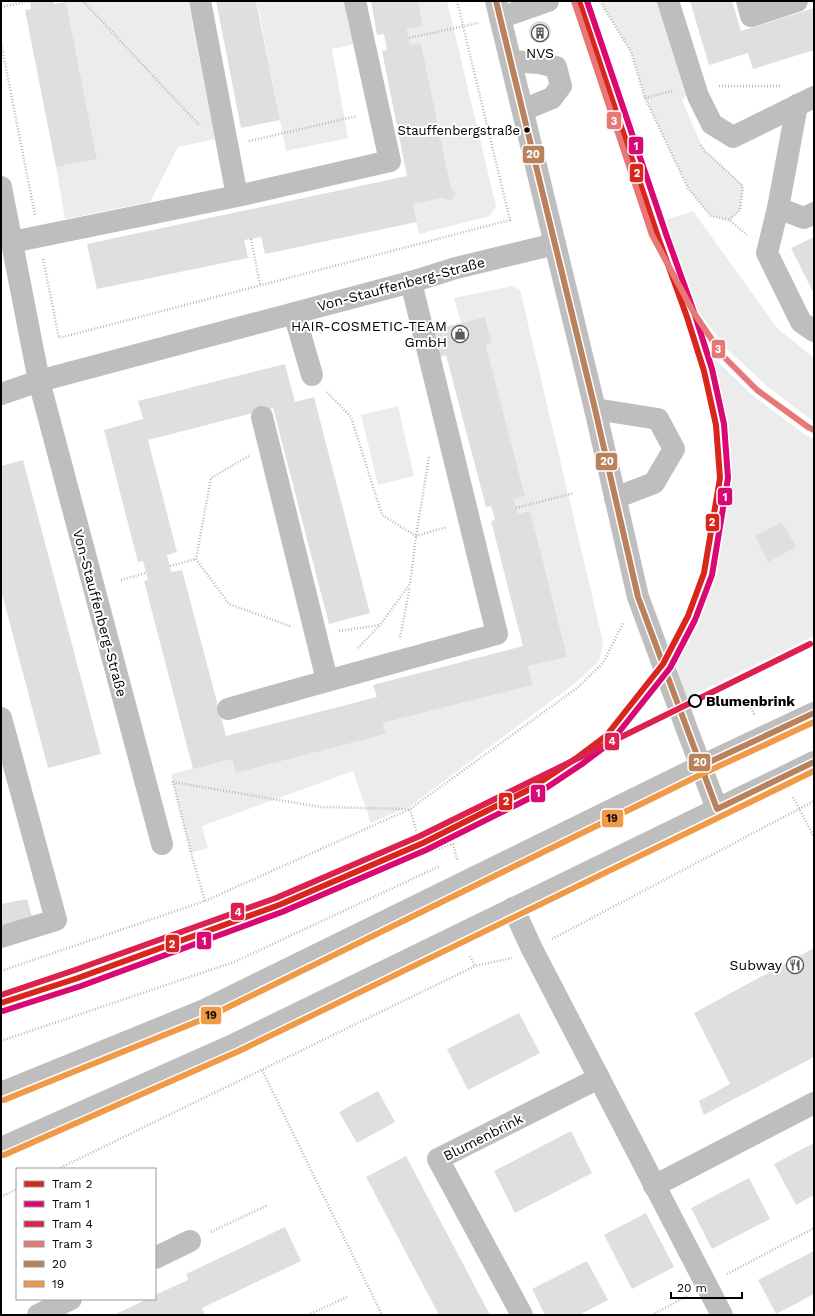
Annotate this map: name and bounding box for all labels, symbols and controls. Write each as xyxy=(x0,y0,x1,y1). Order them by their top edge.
building icon: NVS xyxy=(530,23,550,43)
place label: NVS xyxy=(526,45,554,61)
line badge: 3 xyxy=(606,111,622,130)
text: 3 xyxy=(611,115,618,128)
place label: Stauffenbergstraße xyxy=(397,123,520,138)
marker: Stauffenbergstraße xyxy=(522,125,532,135)
line badge: 1 xyxy=(628,136,644,155)
text: 1 xyxy=(634,140,638,153)
line badge: 20 xyxy=(522,145,545,164)
text: 20 xyxy=(526,148,540,161)
line badge: 2 xyxy=(629,163,644,183)
text: 2 xyxy=(634,167,641,180)
street label: Von-Stauffenberg-Straße xyxy=(316,254,486,314)
place label: HAIR-COSMETIC-TEAM GmbH xyxy=(291,318,447,350)
shop icon: HAIR-COSMETIC-TEAM GmbH xyxy=(450,324,470,344)
line badge: 3 xyxy=(711,339,726,359)
text: 3 xyxy=(715,343,722,356)
line badge: 20 xyxy=(595,452,618,471)
text: 20 xyxy=(600,455,614,468)
line badge: 1 xyxy=(717,487,733,506)
text: 1 xyxy=(723,491,727,504)
line badge: 2 xyxy=(705,513,720,532)
text: 2 xyxy=(709,516,716,529)
street label: Von-Stauffenberg-Straße xyxy=(70,528,130,698)
place label: Blumenbrink xyxy=(706,693,795,709)
marker: Blumenbrink xyxy=(688,694,702,708)
line badge: 4 xyxy=(604,732,620,751)
text: 4 xyxy=(608,735,616,748)
line badge: 20 xyxy=(688,753,711,772)
text: 20 xyxy=(693,756,707,769)
line badge: 1 xyxy=(530,784,546,803)
text: 1 xyxy=(536,787,540,800)
line badge: 2 xyxy=(498,792,513,811)
text: 2 xyxy=(503,795,510,808)
line badge: 19 xyxy=(601,809,624,828)
text: 19 xyxy=(606,812,618,825)
line badge: 4 xyxy=(230,902,245,921)
text: 4 xyxy=(234,906,242,919)
line badge: 1 xyxy=(196,931,212,950)
line badge: 2 xyxy=(165,934,180,953)
text: 1 xyxy=(202,935,206,948)
text: 2 xyxy=(169,938,176,951)
restaurant icon: Subway xyxy=(785,955,805,975)
place label: Subway xyxy=(730,957,783,973)
line badge: 19 xyxy=(200,1006,222,1025)
text: 19 xyxy=(205,1009,217,1022)
street label: Blumenbrink xyxy=(441,1110,525,1164)
legend xyxy=(16,1168,156,1300)
text: Tram 2 xyxy=(52,1177,92,1191)
text: Tram 1 xyxy=(52,1197,90,1211)
text: Tram 4 xyxy=(52,1217,93,1231)
text: Tram 3 xyxy=(52,1237,92,1251)
text: 20 xyxy=(52,1257,66,1271)
scale bar xyxy=(671,1274,742,1300)
text: 19 xyxy=(52,1277,64,1291)
text: 20 m xyxy=(677,1281,707,1295)

